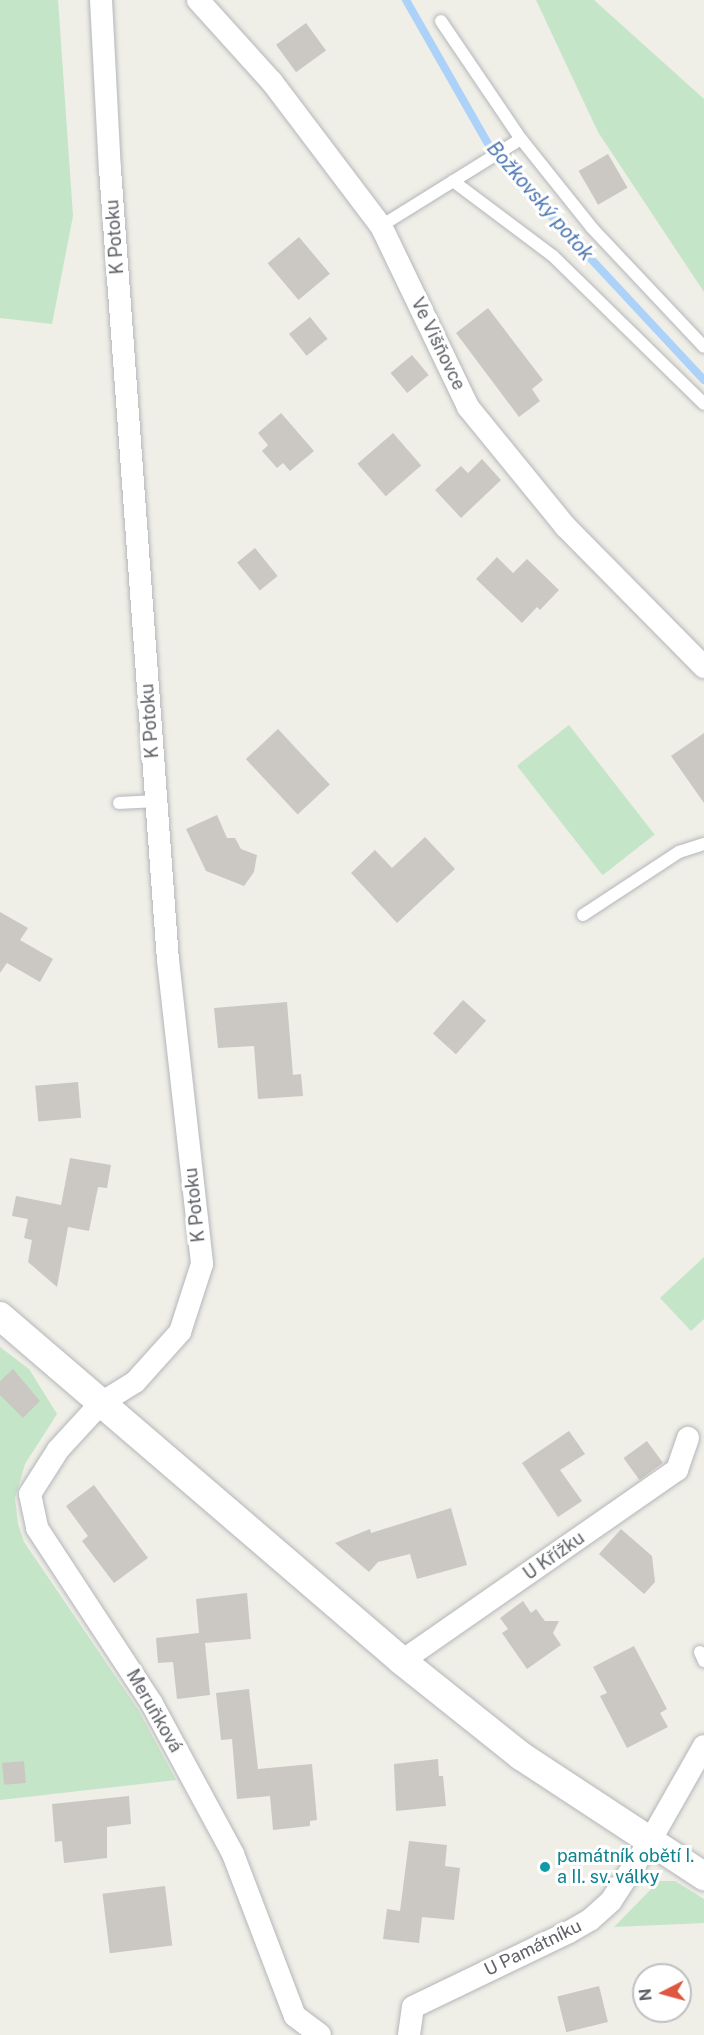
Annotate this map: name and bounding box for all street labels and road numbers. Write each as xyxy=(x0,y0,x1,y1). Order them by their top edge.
street label: K Potoku xyxy=(102,199,128,275)
street label: Ve Višňovce xyxy=(406,294,470,394)
street label: K Potoku xyxy=(137,683,163,759)
street label: K Potoku xyxy=(180,1167,210,1243)
street label: U Křížku xyxy=(519,1527,589,1585)
street label: Meruňková xyxy=(122,1666,186,1756)
street label: U Památníku xyxy=(481,1915,585,1981)

